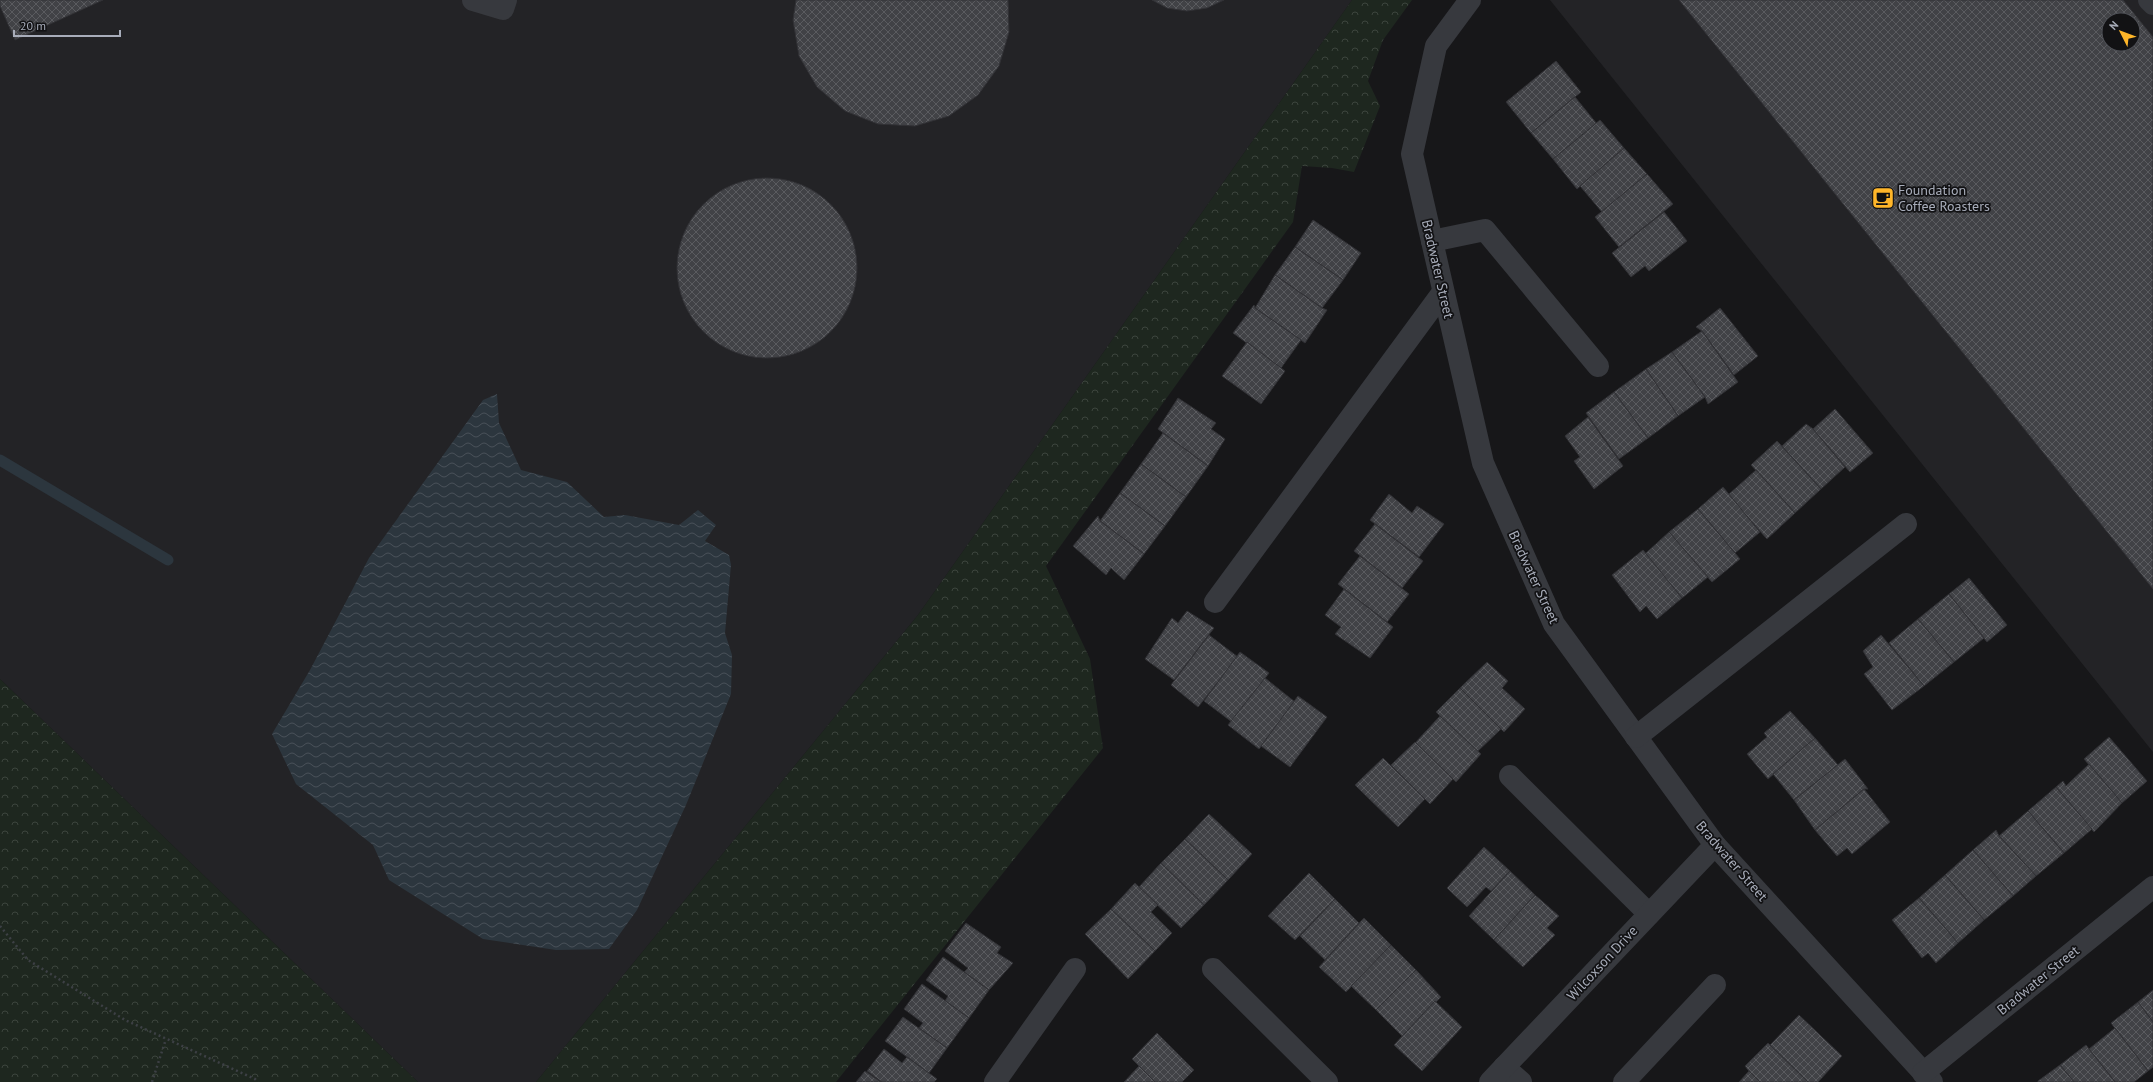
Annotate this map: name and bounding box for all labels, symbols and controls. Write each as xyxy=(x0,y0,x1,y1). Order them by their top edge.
scale bar xyxy=(14,12,120,38)
north arrow xyxy=(2101,12,2141,52)
text: 20 m xyxy=(20,18,46,33)
text: N xyxy=(2106,18,2121,33)
place label: Foundation Coffee Roasters xyxy=(1898,181,1990,215)
cafe icon: Foundation Coffee Roasters xyxy=(1870,185,1896,211)
street label: Bradwater Street xyxy=(1418,218,1458,320)
street label: Bradwater Street xyxy=(1505,528,1564,627)
street label: Bradwater Street xyxy=(1692,817,1772,905)
street label: Wilcoxson Drive xyxy=(1563,922,1641,1004)
street label: Bradwater Street xyxy=(1993,941,2083,1019)

